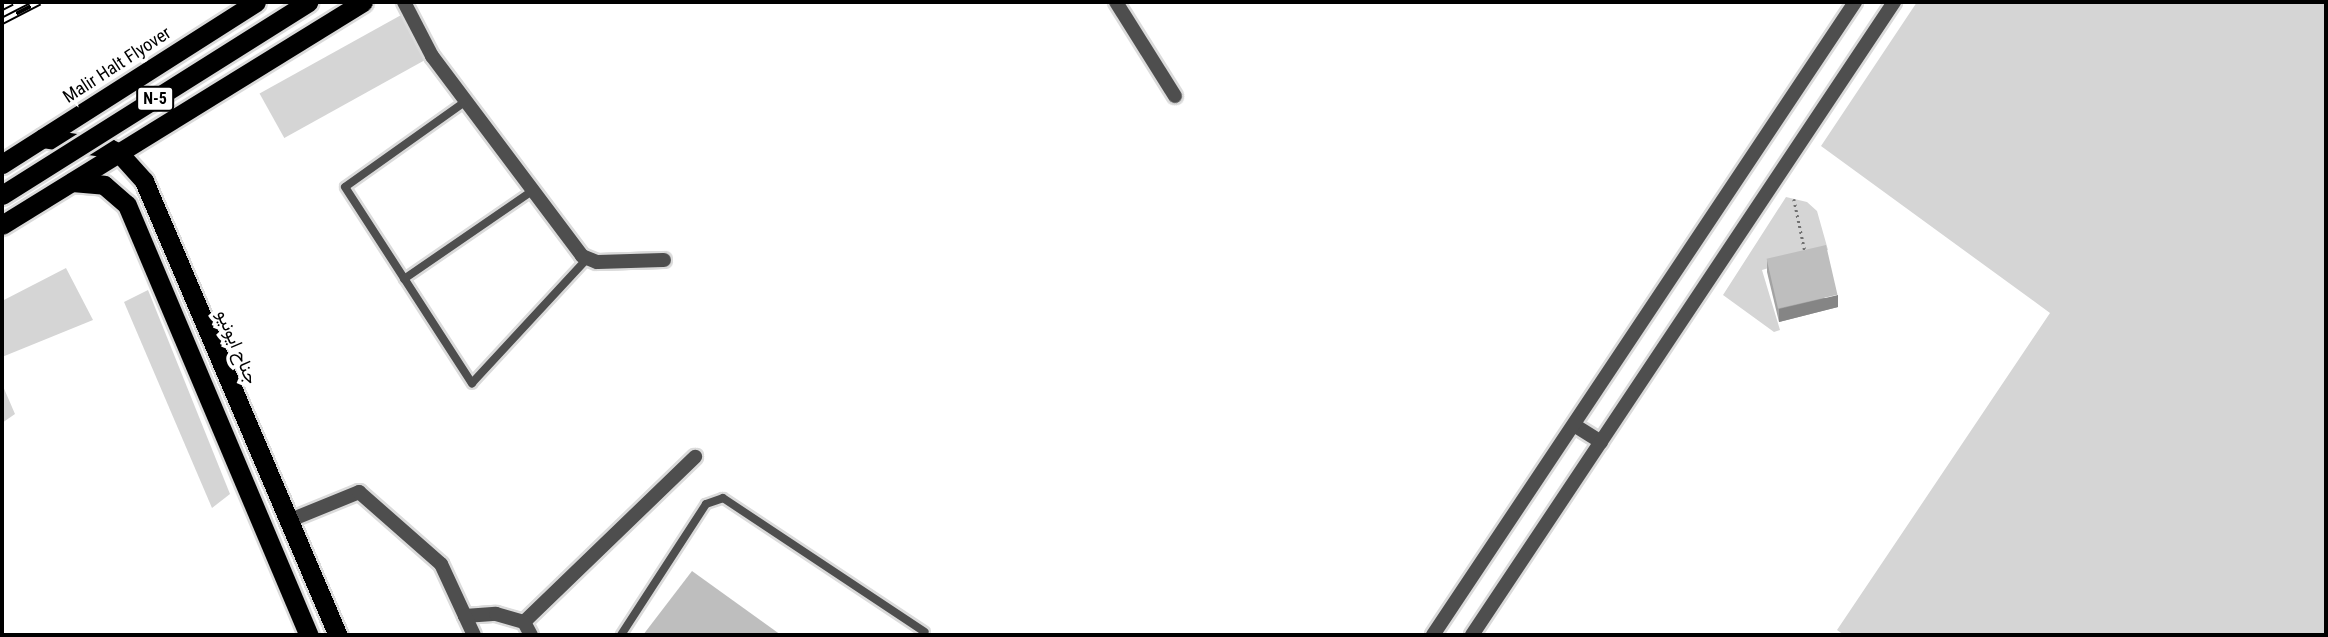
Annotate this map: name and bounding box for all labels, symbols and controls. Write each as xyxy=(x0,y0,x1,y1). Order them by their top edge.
street label: Malir Halt Flyover xyxy=(59,22,175,108)
road number: N-5 xyxy=(136,86,174,111)
street label: جناح ایونیو xyxy=(212,307,262,387)

